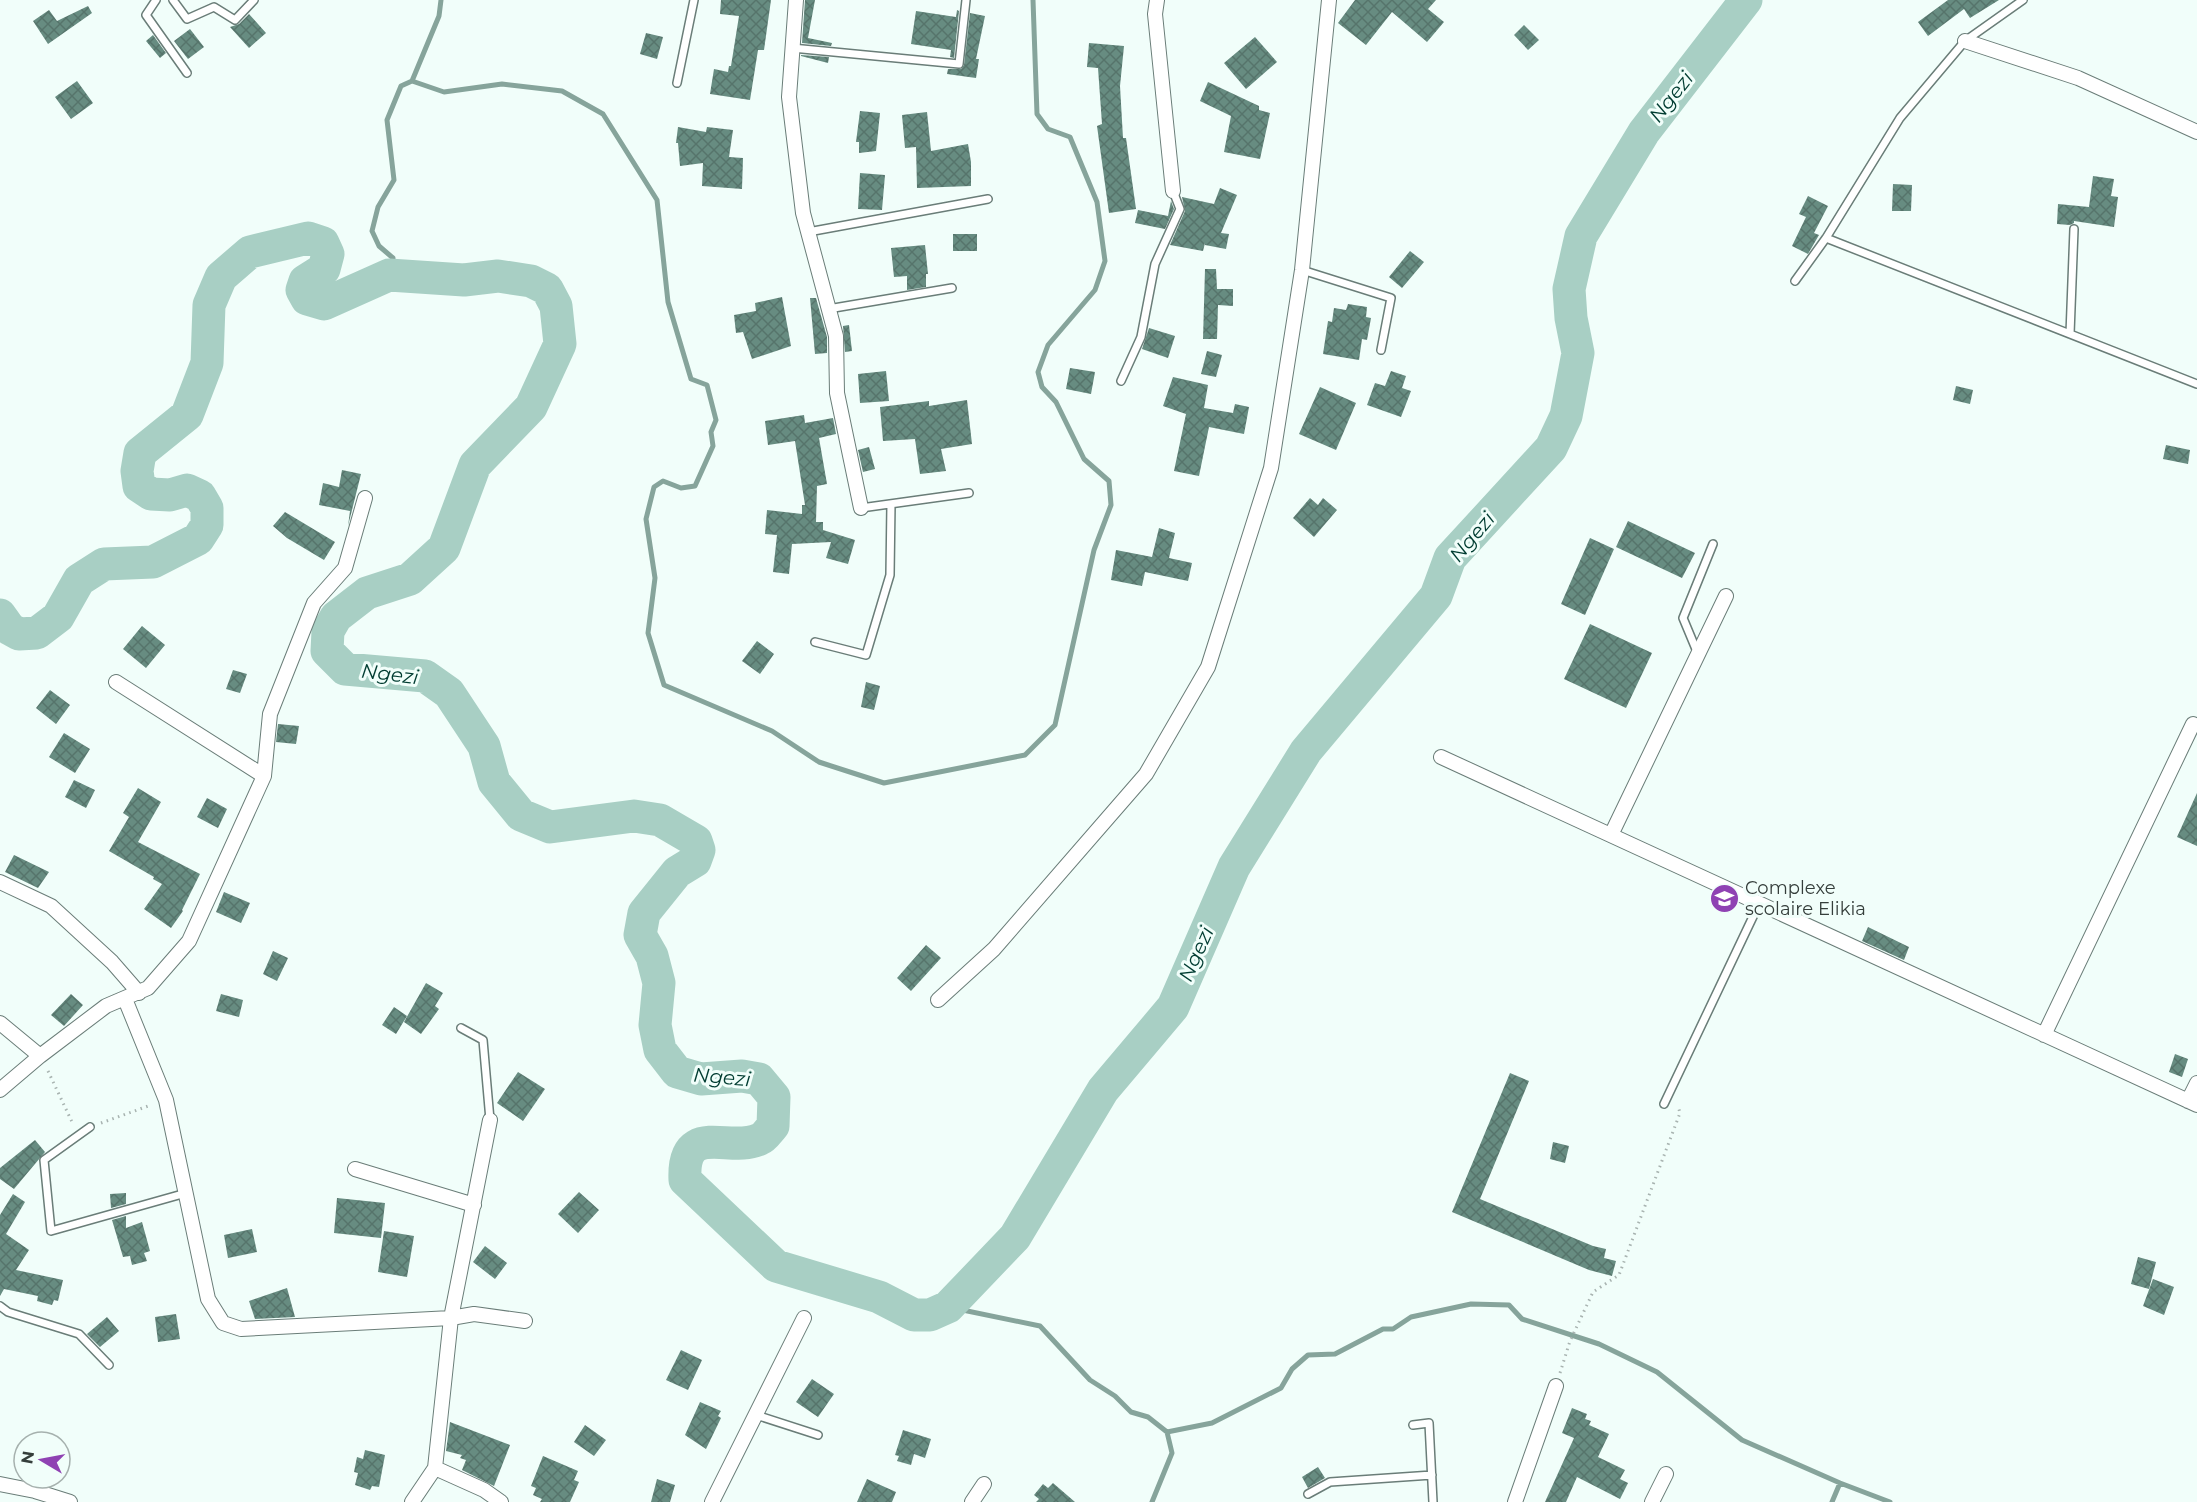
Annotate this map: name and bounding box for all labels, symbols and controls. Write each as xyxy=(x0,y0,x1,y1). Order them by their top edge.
water label: Ngezi xyxy=(1644,66,1699,127)
water label: Ngezi xyxy=(1444,507,1500,567)
water label: Ngezi xyxy=(360,659,421,689)
place label: Complexe scolaire Elikia xyxy=(1745,877,1866,920)
school or university icon: Complexe scolaire Elikia xyxy=(1708,882,1740,914)
water label: Ngezi xyxy=(1173,922,1219,985)
water label: Ngezi xyxy=(692,1063,752,1092)
north arrow xyxy=(12,1430,72,1490)
text: N xyxy=(17,1449,38,1466)

